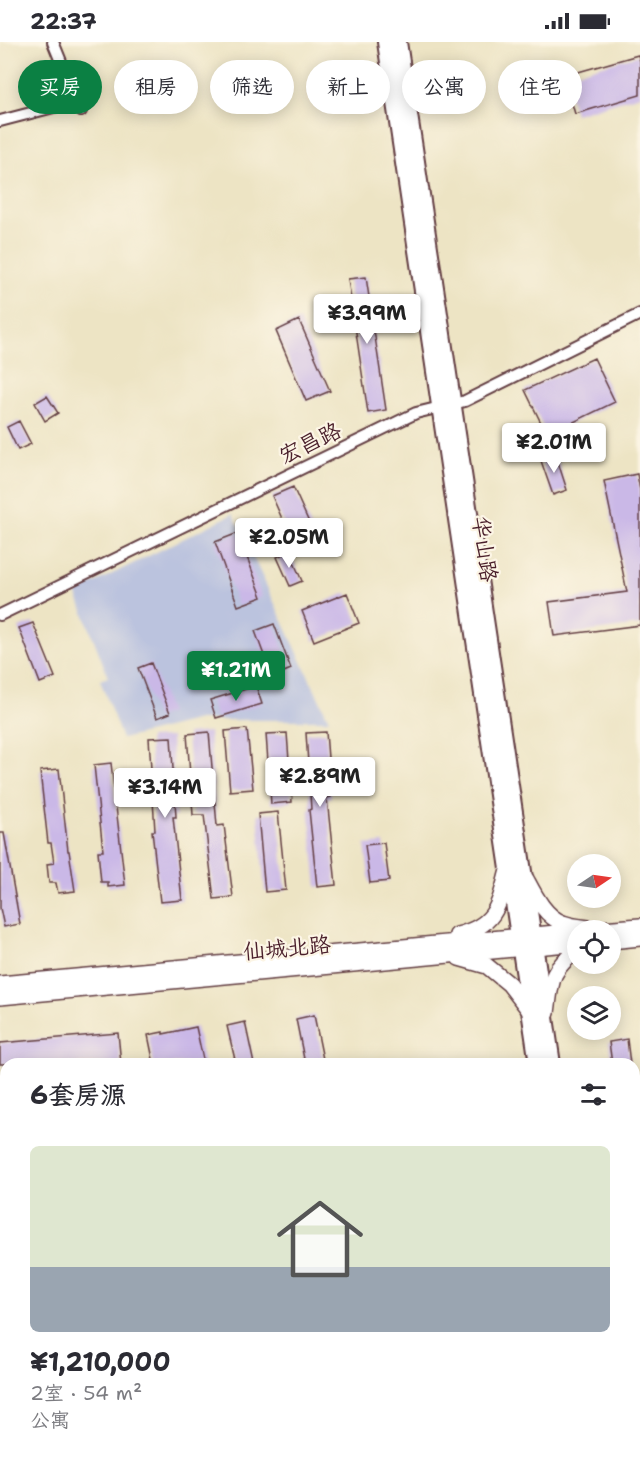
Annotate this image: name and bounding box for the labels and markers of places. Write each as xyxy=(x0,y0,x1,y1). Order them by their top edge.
pin: ¥3.99M xyxy=(318,294,416,345)
pin: ¥2.01M xyxy=(505,423,603,474)
pin: ¥2.05M xyxy=(240,518,338,569)
pin: ¥1.21M xyxy=(187,651,285,702)
pin: ¥2.89M xyxy=(271,757,369,808)
pin: ¥3.14M xyxy=(116,768,214,819)

